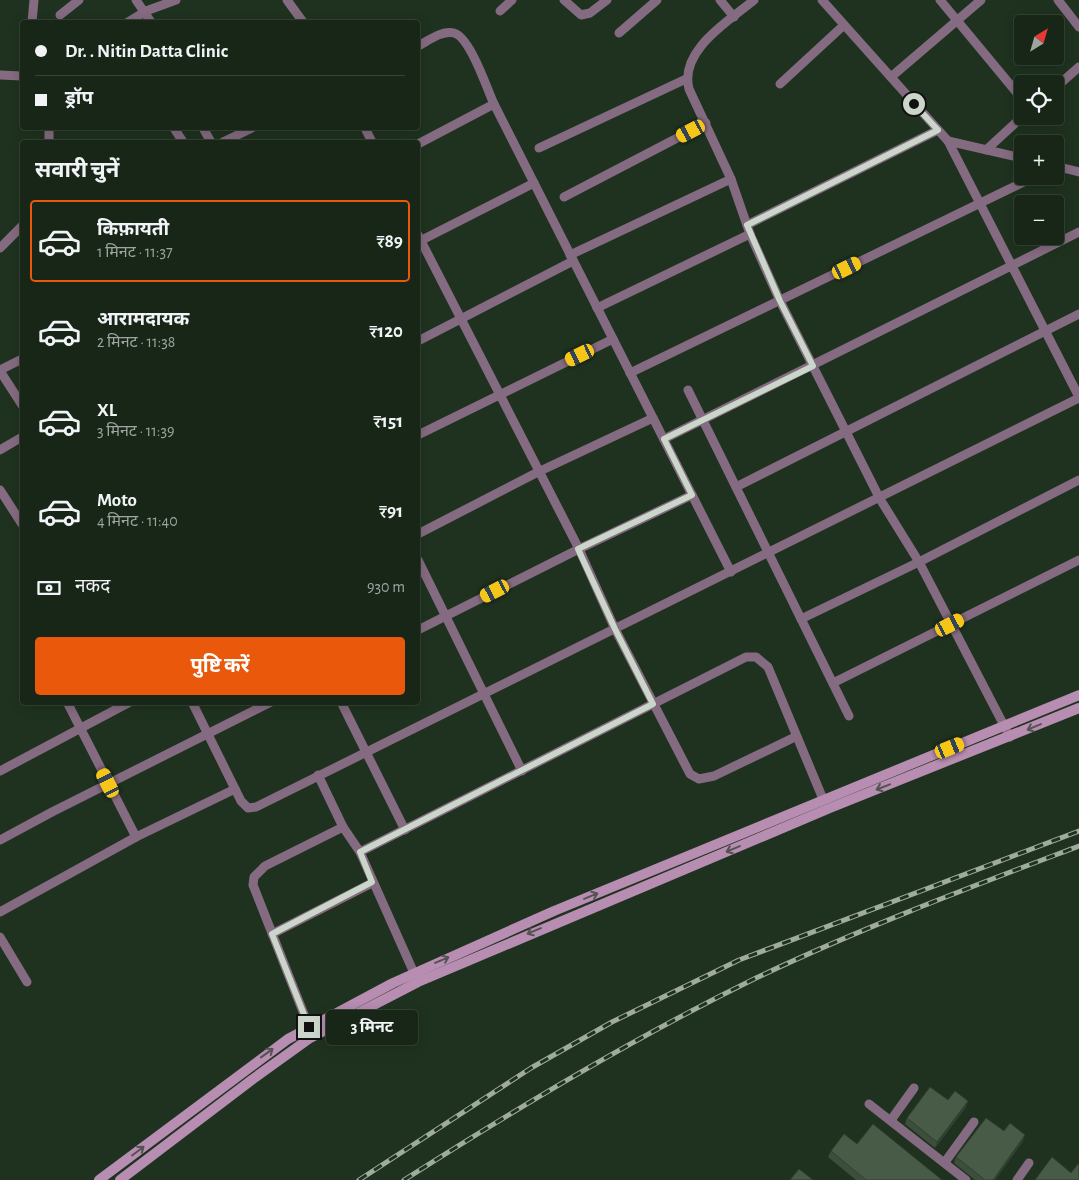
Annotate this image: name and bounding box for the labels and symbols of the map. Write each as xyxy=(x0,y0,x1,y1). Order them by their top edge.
north arrow xyxy=(1014,15,1064,65)
route start xyxy=(903,93,925,115)
car xyxy=(674,117,707,145)
car xyxy=(830,255,863,281)
car xyxy=(563,342,596,368)
car xyxy=(478,578,511,604)
car xyxy=(933,612,966,638)
one-way arrow xyxy=(1027,723,1042,732)
car xyxy=(933,735,966,761)
car xyxy=(94,766,121,800)
one-way arrow xyxy=(876,783,891,792)
one-way arrow xyxy=(726,845,741,855)
one-way arrow xyxy=(583,890,598,900)
one-way arrow xyxy=(527,927,542,936)
one-way arrow xyxy=(434,955,449,964)
callout: 3 मिनट xyxy=(326,1010,419,1044)
route end xyxy=(298,1016,320,1038)
one-way arrow xyxy=(260,1048,274,1058)
one-way arrow xyxy=(131,1145,144,1156)

